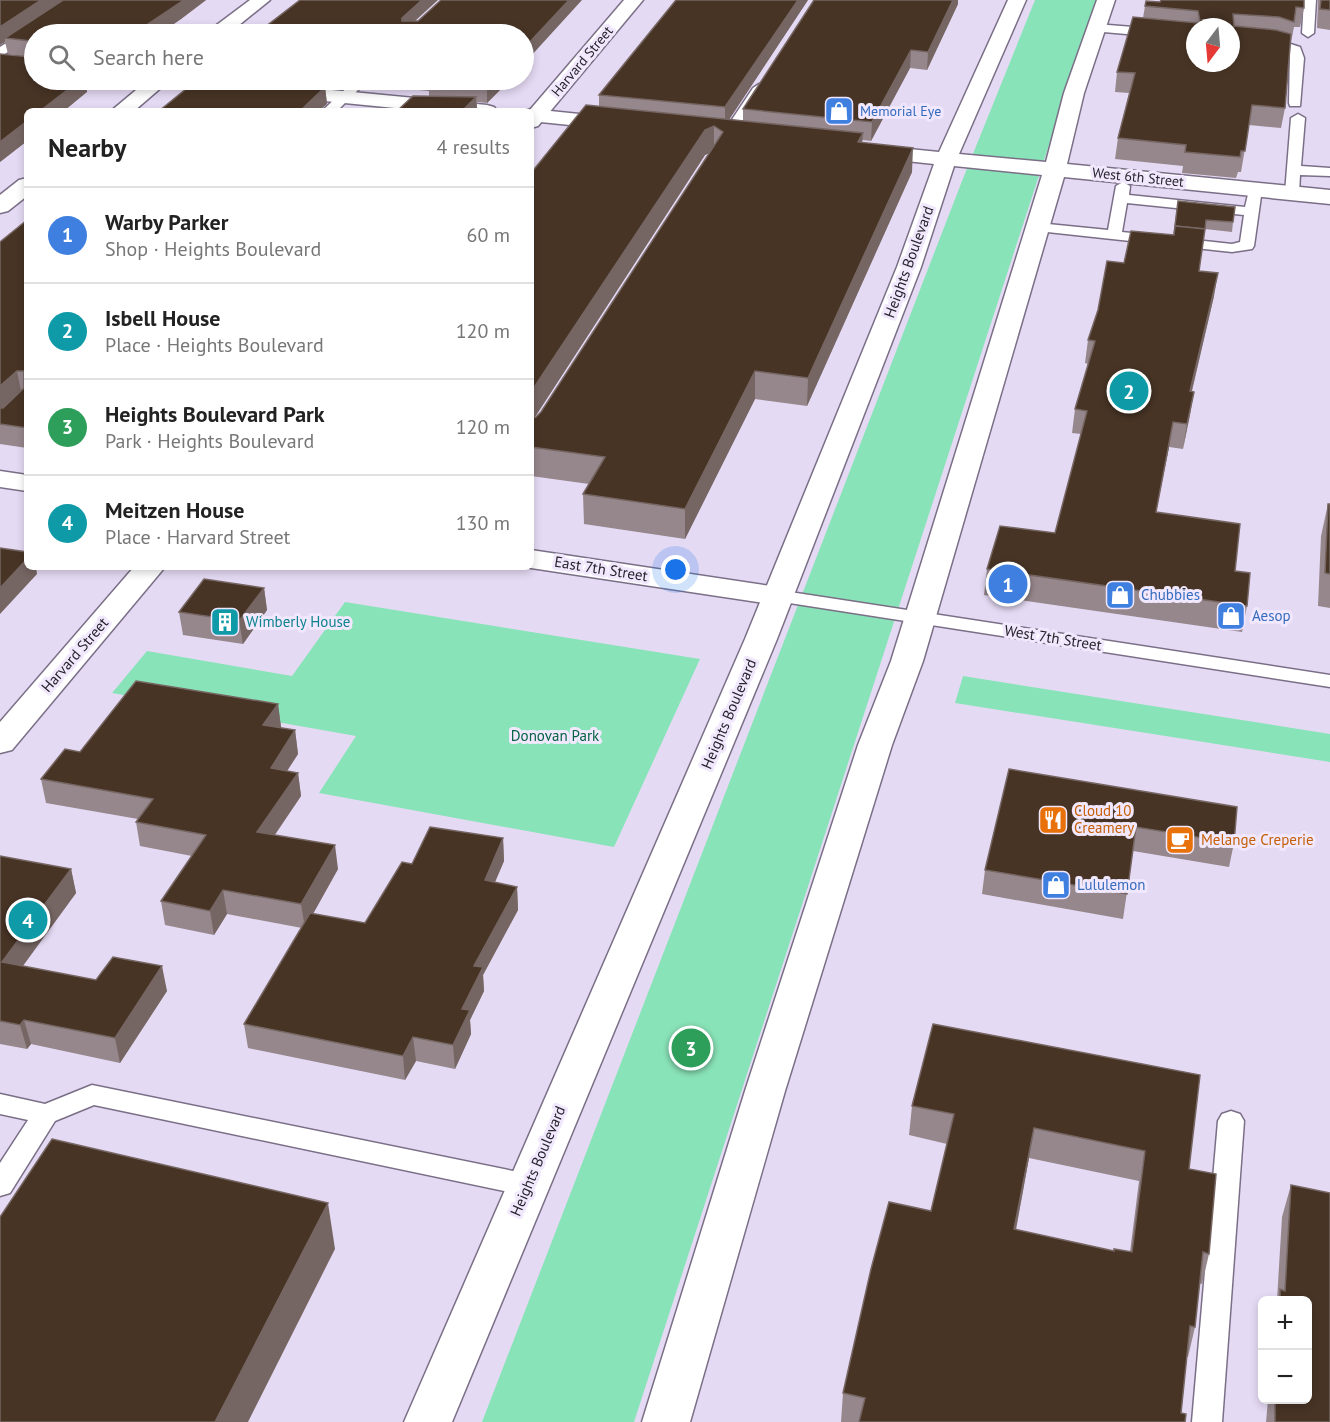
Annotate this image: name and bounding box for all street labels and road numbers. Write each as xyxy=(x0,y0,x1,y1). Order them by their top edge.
street label: Harvard Street xyxy=(547,22,617,100)
street label: West 6th Street xyxy=(1091,163,1185,191)
street label: Heights Boulevard xyxy=(879,203,938,320)
street label: East 7th Street xyxy=(553,552,649,585)
street label: Harvard Street xyxy=(37,613,112,696)
street label: West 7th Street xyxy=(1003,620,1103,655)
street label: Heights Boulevard xyxy=(697,656,760,772)
street label: Heights Boulevard xyxy=(506,1103,569,1219)

